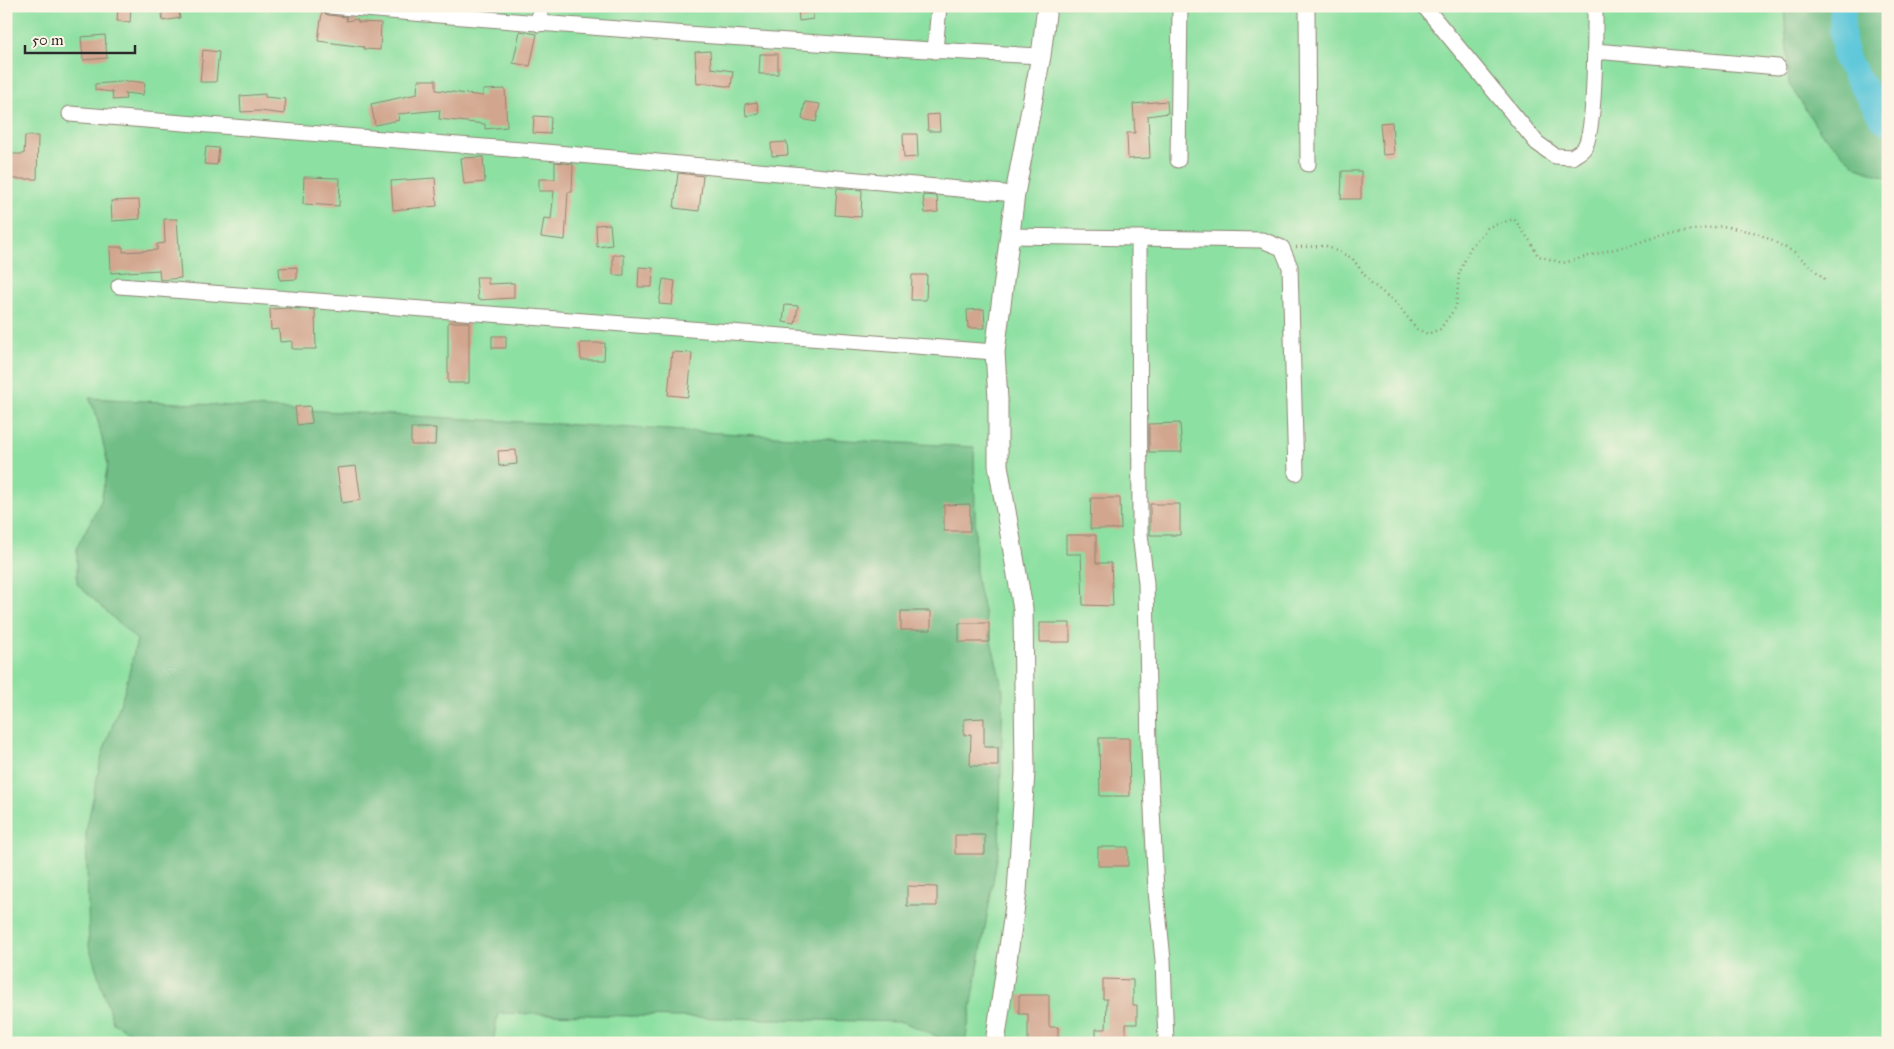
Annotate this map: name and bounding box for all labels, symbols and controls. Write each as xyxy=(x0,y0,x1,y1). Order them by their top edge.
scale bar xyxy=(25,22,135,54)
text: 50 m xyxy=(32,31,64,49)

